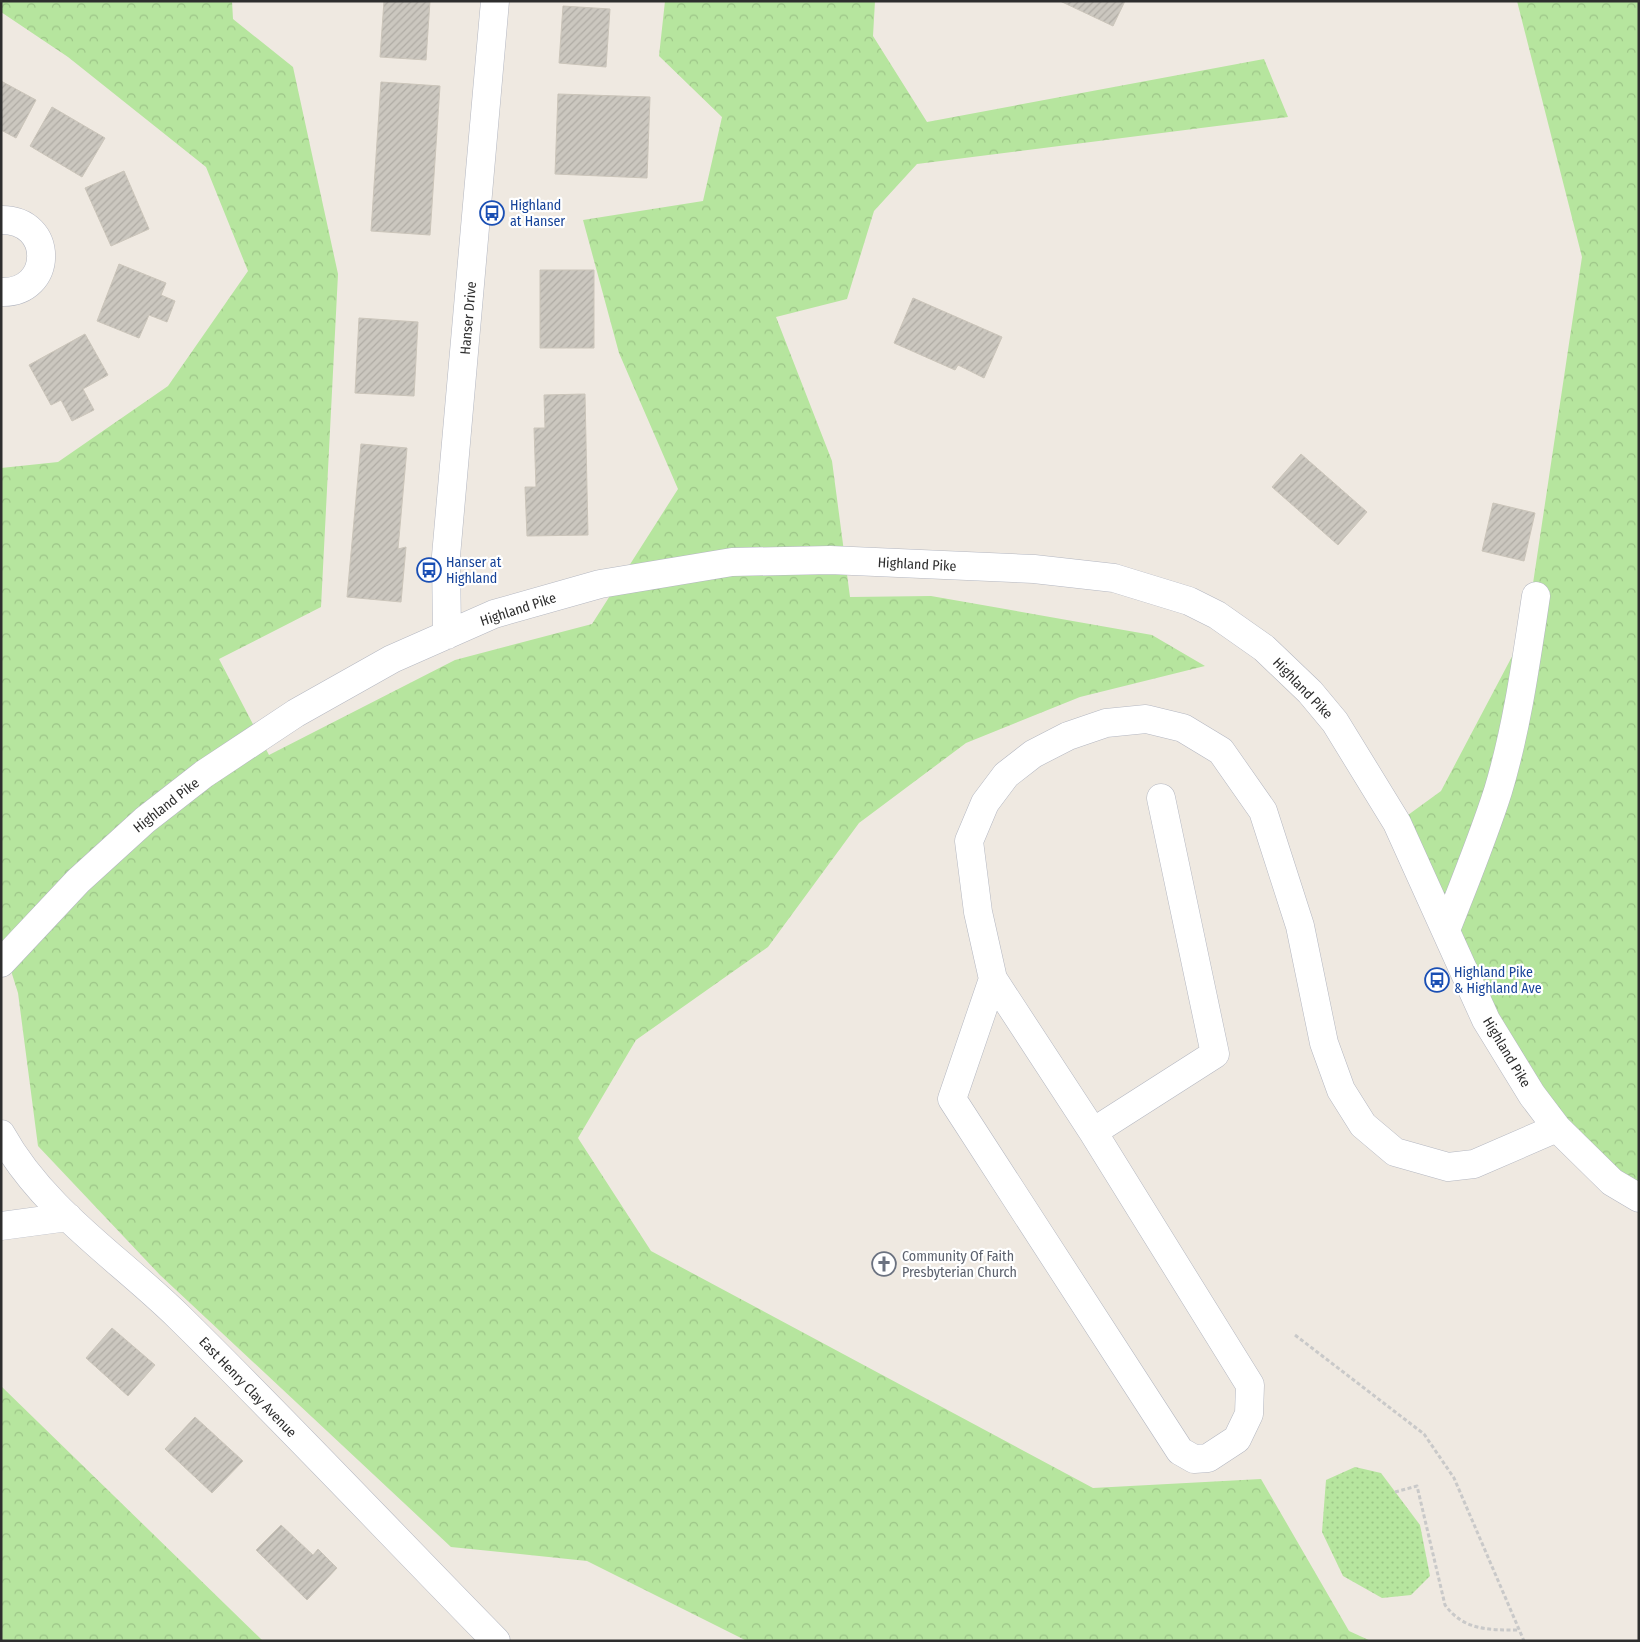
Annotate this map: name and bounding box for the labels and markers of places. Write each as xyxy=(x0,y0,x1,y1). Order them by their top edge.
place label: Highland at Hanser xyxy=(510,197,565,230)
bus stop icon: Highland at Hanser xyxy=(479,200,505,226)
place label: Hanser at Highland xyxy=(446,554,502,587)
bus stop icon: Hanser at Highland xyxy=(416,557,442,583)
place label: Highland Pike & Highland Ave xyxy=(1454,964,1542,997)
bus stop icon: Highland Pike & Highland Ave xyxy=(1424,967,1450,993)
place label: Community Of Faith Presbyterian Church xyxy=(902,1248,1017,1281)
church icon: Community Of Faith Presbyterian Church xyxy=(871,1251,897,1277)

